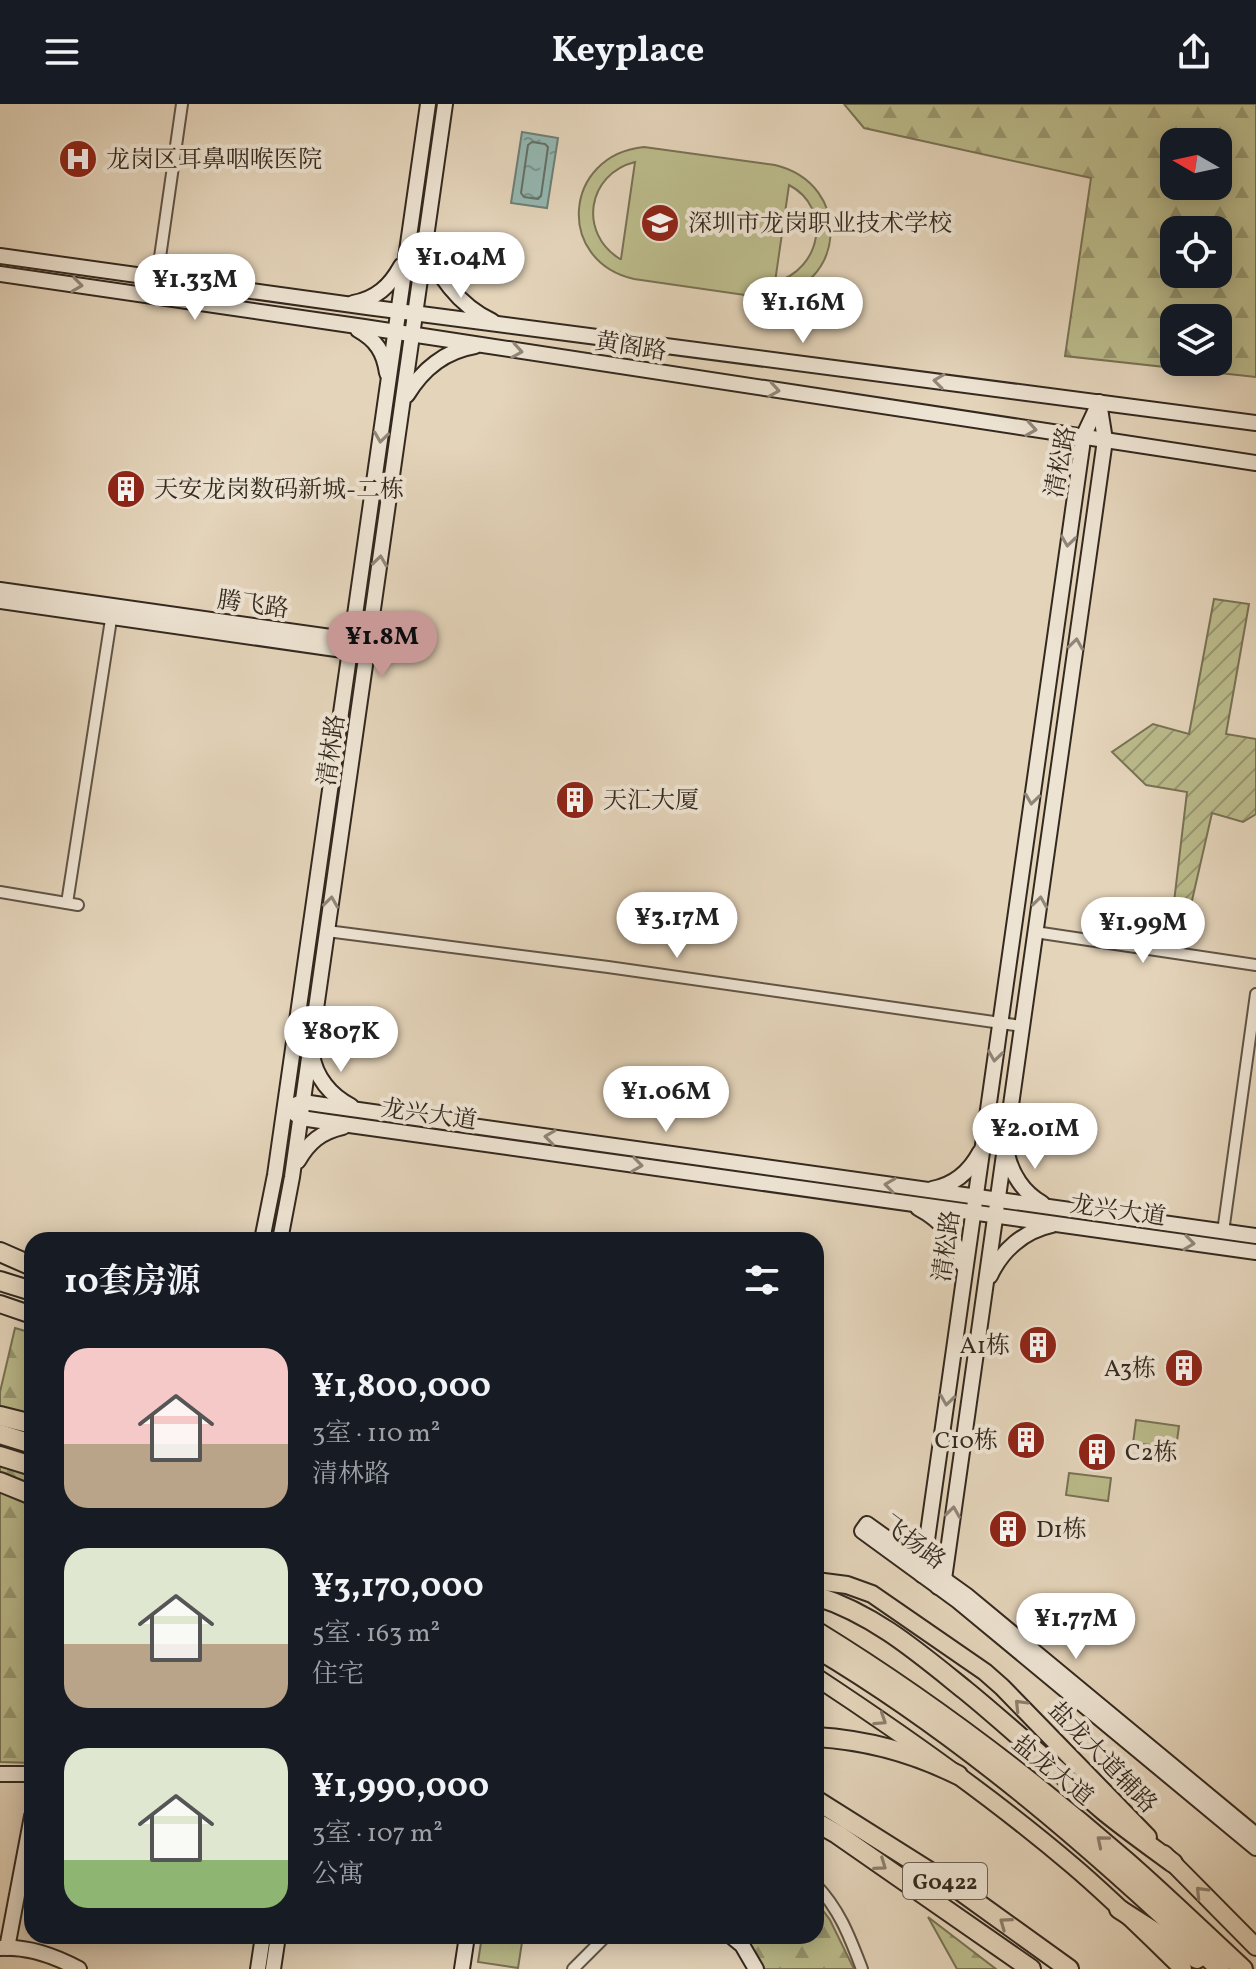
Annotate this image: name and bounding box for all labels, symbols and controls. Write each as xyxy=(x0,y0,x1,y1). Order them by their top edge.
text: Keyplace xyxy=(552,27,704,77)
icon: menu xyxy=(40,30,84,74)
icon: share xyxy=(1172,30,1216,74)
north arrow xyxy=(1160,128,1232,200)
map controls xyxy=(1160,128,1232,376)
hospital icon: 龙岗区耳鼻咽喉医院 xyxy=(57,138,99,180)
place label: 龙岗区耳鼻咽喉医院 xyxy=(106,144,322,178)
school or university icon: 深圳市龙岗职业技术学校 xyxy=(639,202,681,244)
place label: 深圳市龙岗职业技术学校 xyxy=(688,208,952,242)
button: locate xyxy=(1160,216,1232,288)
pin: ¥1.04M xyxy=(396,232,526,300)
text: ¥1.04M xyxy=(416,240,506,276)
pin: ¥1.33M xyxy=(130,254,260,322)
text: ¥1.33M xyxy=(152,262,238,298)
one-way arrow xyxy=(70,276,84,293)
pin: ¥1.16M xyxy=(738,277,868,345)
text: ¥1.16M xyxy=(761,285,845,321)
button: layers xyxy=(1160,304,1232,376)
street label: 黄阁路 xyxy=(592,326,669,370)
one-way arrow xyxy=(510,341,524,358)
one-way arrow xyxy=(932,373,945,390)
one-way arrow xyxy=(767,380,781,397)
one-way arrow xyxy=(1024,419,1038,436)
street label: 清松路 xyxy=(1038,424,1086,501)
one-way arrow xyxy=(372,431,389,444)
building icon: 天安龙岗数码新城-二栋 xyxy=(105,468,147,510)
place label: 天安龙岗数码新城-二栋 xyxy=(154,474,404,508)
one-way arrow xyxy=(1060,535,1077,548)
one-way arrow xyxy=(371,555,388,568)
street label: 腾飞路 xyxy=(215,584,291,628)
pin: ¥1.8M xyxy=(326,611,438,679)
text: ¥1.8M xyxy=(345,619,419,655)
one-way arrow xyxy=(1067,637,1084,651)
street label: 清林路 xyxy=(311,712,355,788)
building icon: 天汇大厦 xyxy=(554,779,596,821)
place label: 天汇大厦 xyxy=(603,785,699,819)
one-way arrow xyxy=(1024,792,1041,806)
pin: ¥3.17M xyxy=(612,892,742,960)
one-way arrow xyxy=(322,895,339,909)
one-way arrow xyxy=(1031,895,1048,908)
pin: ¥1.99M xyxy=(1078,897,1208,965)
text: ¥3.17M xyxy=(634,900,720,936)
text: ¥1.99M xyxy=(1099,905,1187,941)
pin: ¥807K xyxy=(285,1006,397,1074)
text: ¥807K xyxy=(302,1014,380,1050)
one-way arrow xyxy=(987,1050,1004,1063)
pin: ¥1.06M xyxy=(601,1066,731,1134)
text: ¥1.06M xyxy=(621,1074,711,1110)
street label: 龙兴大道 xyxy=(379,1092,479,1139)
pin: ¥2.01M xyxy=(970,1103,1100,1171)
text: ¥2.01M xyxy=(991,1111,1079,1147)
one-way arrow xyxy=(543,1129,556,1146)
one-way arrow xyxy=(630,1156,643,1173)
one-way arrow xyxy=(883,1177,897,1194)
street label: 龙兴大道 xyxy=(1068,1188,1168,1235)
street label: 清松路 xyxy=(926,1208,970,1284)
one-way arrow xyxy=(1182,1234,1196,1251)
icon: filters xyxy=(740,1258,784,1302)
text: 10套房源 xyxy=(64,1260,201,1307)
building icon: A1栋 xyxy=(1017,1324,1059,1366)
place label: A1栋 xyxy=(960,1330,1010,1364)
building icon: A3栋 xyxy=(1163,1347,1205,1389)
place label: A3栋 xyxy=(1104,1353,1156,1387)
text: ¥1,800,000 xyxy=(312,1364,491,1411)
icon: home xyxy=(128,1380,224,1476)
one-way arrow xyxy=(939,1394,956,1407)
text: 3室 · 110 m² xyxy=(312,1416,440,1452)
building icon: C10栋 xyxy=(1005,1419,1047,1461)
place label: C10栋 xyxy=(935,1425,998,1459)
building icon: C2栋 xyxy=(1076,1431,1118,1473)
place label: C2栋 xyxy=(1125,1437,1178,1471)
text: 清林路 xyxy=(312,1457,390,1493)
one-way arrow xyxy=(944,1505,961,1518)
street label: 飞扬路 xyxy=(874,1508,952,1579)
building icon: D1栋 xyxy=(987,1508,1029,1550)
place label: D1栋 xyxy=(1036,1514,1087,1548)
text: ¥3,170,000 xyxy=(312,1564,484,1611)
icon: home xyxy=(128,1580,224,1676)
pin: ¥1.77M xyxy=(1011,1593,1141,1661)
text: ¥1.77M xyxy=(1034,1601,1118,1637)
text: 5室 · 163 m² xyxy=(312,1616,440,1652)
text: 住宅 xyxy=(312,1657,364,1693)
street label: 盐龙大道辅路 xyxy=(1043,1695,1163,1819)
one-way arrow xyxy=(1014,1700,1029,1714)
one-way arrow xyxy=(872,1711,887,1726)
street label: 盐龙大道 xyxy=(1007,1729,1099,1811)
text: ¥1,990,000 xyxy=(312,1764,489,1811)
icon: home xyxy=(128,1780,224,1876)
text: 3室 · 107 m² xyxy=(312,1816,443,1852)
one-way arrow xyxy=(1097,1836,1112,1851)
one-way arrow xyxy=(873,1855,887,1870)
text: 公寓 xyxy=(312,1857,364,1893)
road number: G0422 xyxy=(903,1863,987,1899)
one-way arrow xyxy=(1195,1887,1210,1901)
one-way arrow xyxy=(1000,1919,1014,1933)

